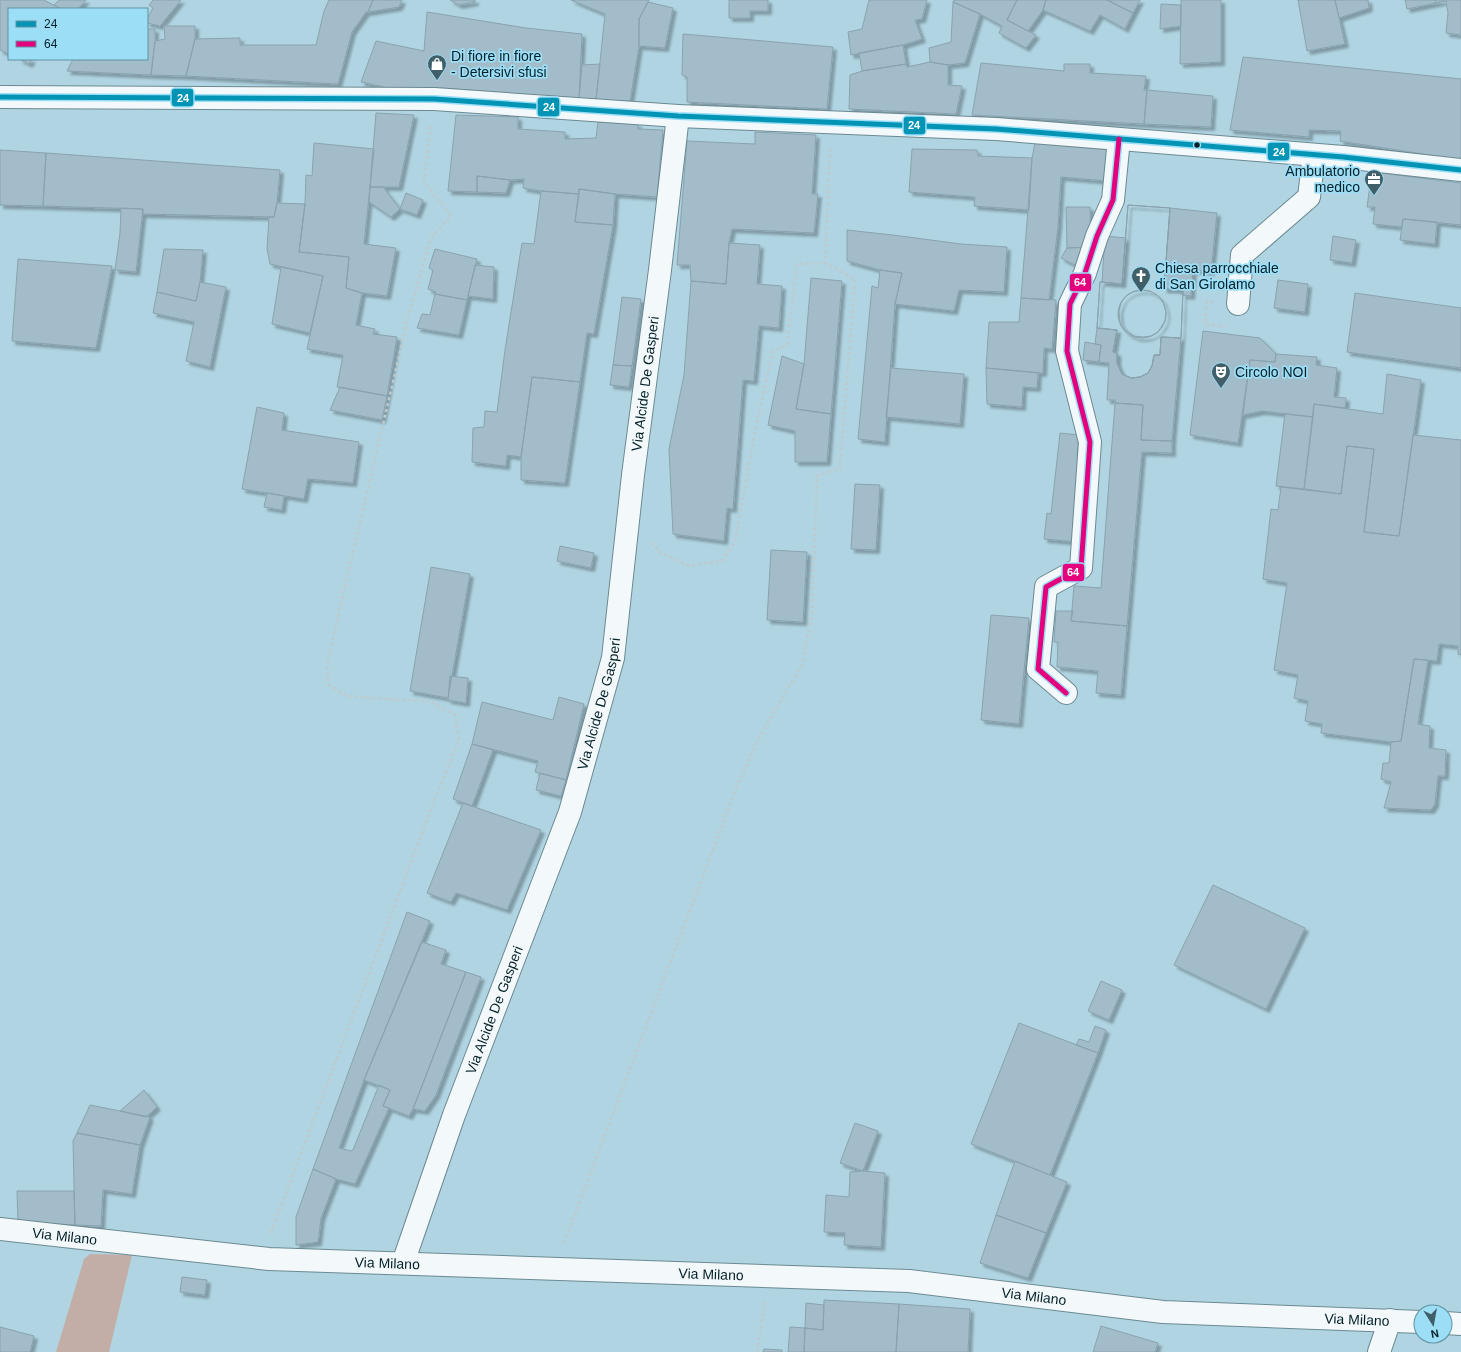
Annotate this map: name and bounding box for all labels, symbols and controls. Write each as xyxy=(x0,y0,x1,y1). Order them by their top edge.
legend xyxy=(8,8,148,60)
text: 24 xyxy=(44,17,58,31)
text: 64 xyxy=(44,37,58,51)
place label: Di fiore in fiore - Detersivi sfusi xyxy=(451,48,547,80)
shop icon: Di fiore in fiore - Detersivi sfusi xyxy=(426,53,448,81)
line badge: 24 xyxy=(171,88,194,107)
text: 24 xyxy=(177,92,190,104)
line badge: 24 xyxy=(537,97,560,117)
text: 24 xyxy=(543,101,556,113)
line badge: 24 xyxy=(903,116,926,135)
text: 24 xyxy=(908,119,921,131)
unlabelled marker xyxy=(1192,140,1202,150)
line badge: 24 xyxy=(1267,142,1290,161)
text: 24 xyxy=(1273,146,1286,158)
place label: Ambulatorio medico xyxy=(1285,163,1360,195)
office icon: Ambulatorio medico xyxy=(1363,168,1385,196)
place label: Chiesa parrocchiale di San Girolamo xyxy=(1155,260,1279,292)
church icon: Chiesa parrocchiale di San Girolamo xyxy=(1130,265,1152,293)
line badge: 64 xyxy=(1069,273,1092,292)
text: 64 xyxy=(1074,276,1087,288)
street label: Via Alcide De Gasperi xyxy=(628,315,662,452)
theatre icon: Circolo NOI xyxy=(1210,361,1232,389)
place label: Circolo NOI xyxy=(1235,364,1307,380)
line badge: 64 xyxy=(1062,563,1085,582)
text: 64 xyxy=(1067,566,1080,578)
street label: Via Alcide De Gasperi xyxy=(574,637,623,772)
street label: Via Alcide De Gasperi xyxy=(462,944,526,1076)
street label: Via Milano xyxy=(31,1225,98,1248)
street label: Via Milano xyxy=(354,1254,420,1272)
street label: Via Milano xyxy=(678,1265,744,1283)
street label: Via Milano xyxy=(1001,1284,1068,1308)
north arrow xyxy=(1413,1304,1453,1344)
street label: Via Milano xyxy=(1324,1310,1390,1329)
text: N xyxy=(1430,1327,1440,1340)

